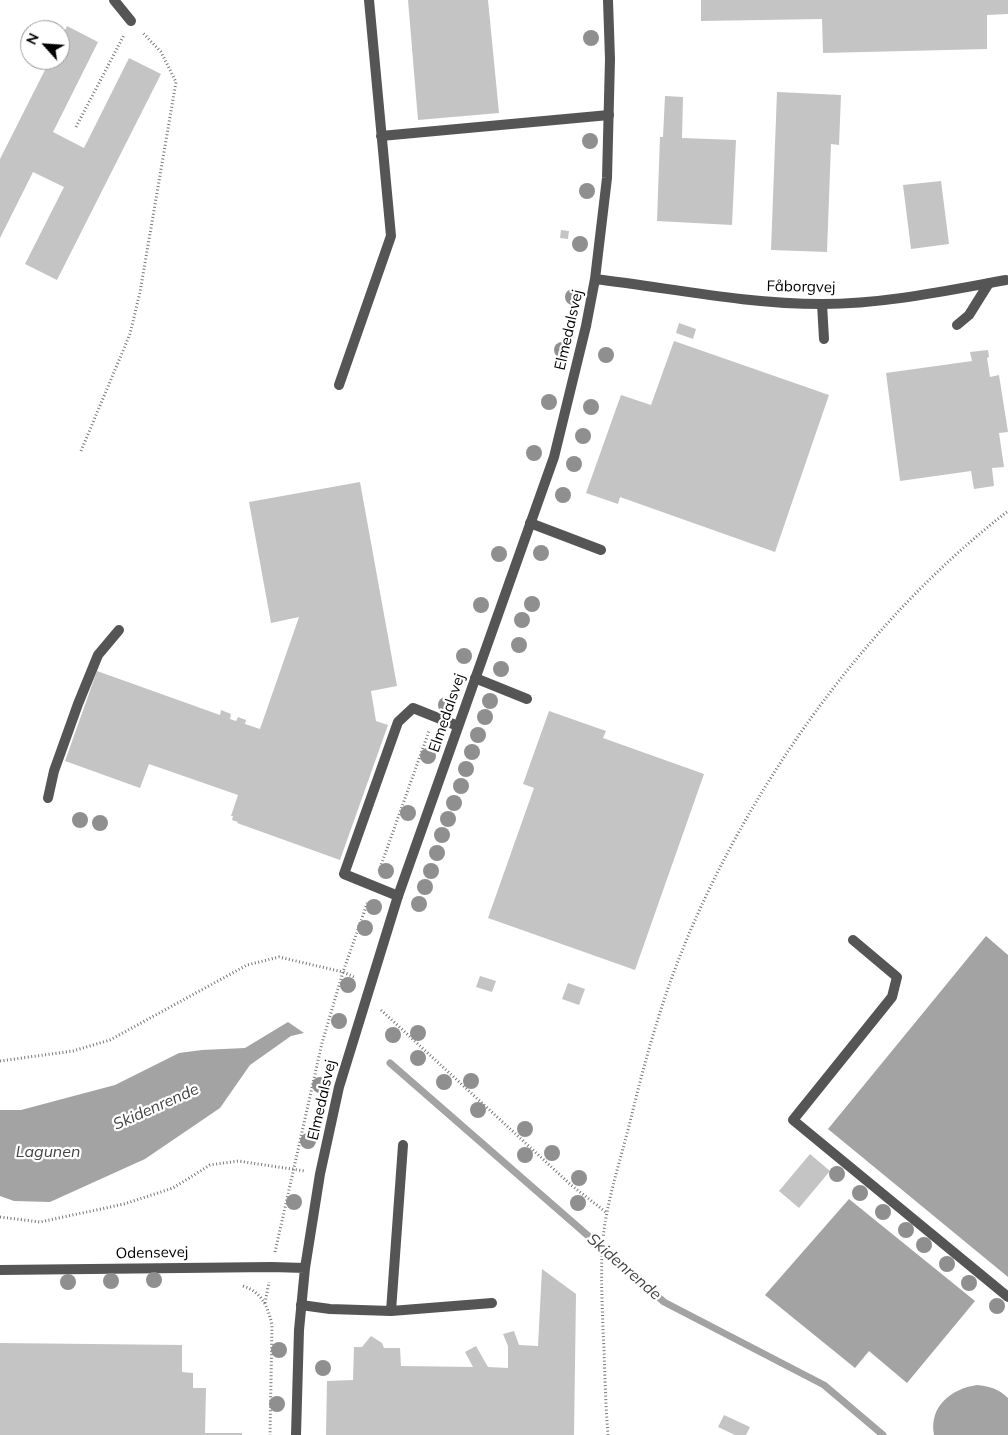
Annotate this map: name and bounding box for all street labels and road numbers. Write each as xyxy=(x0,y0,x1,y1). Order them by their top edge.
street label: Fåborgvej xyxy=(766,277,836,297)
street label: Elmedalsvej xyxy=(551,288,587,372)
street label: Elmedalsvej xyxy=(425,671,469,755)
street label: Elmedalsvej xyxy=(304,1058,340,1142)
street label: Odensevej xyxy=(116,1243,188,1263)

